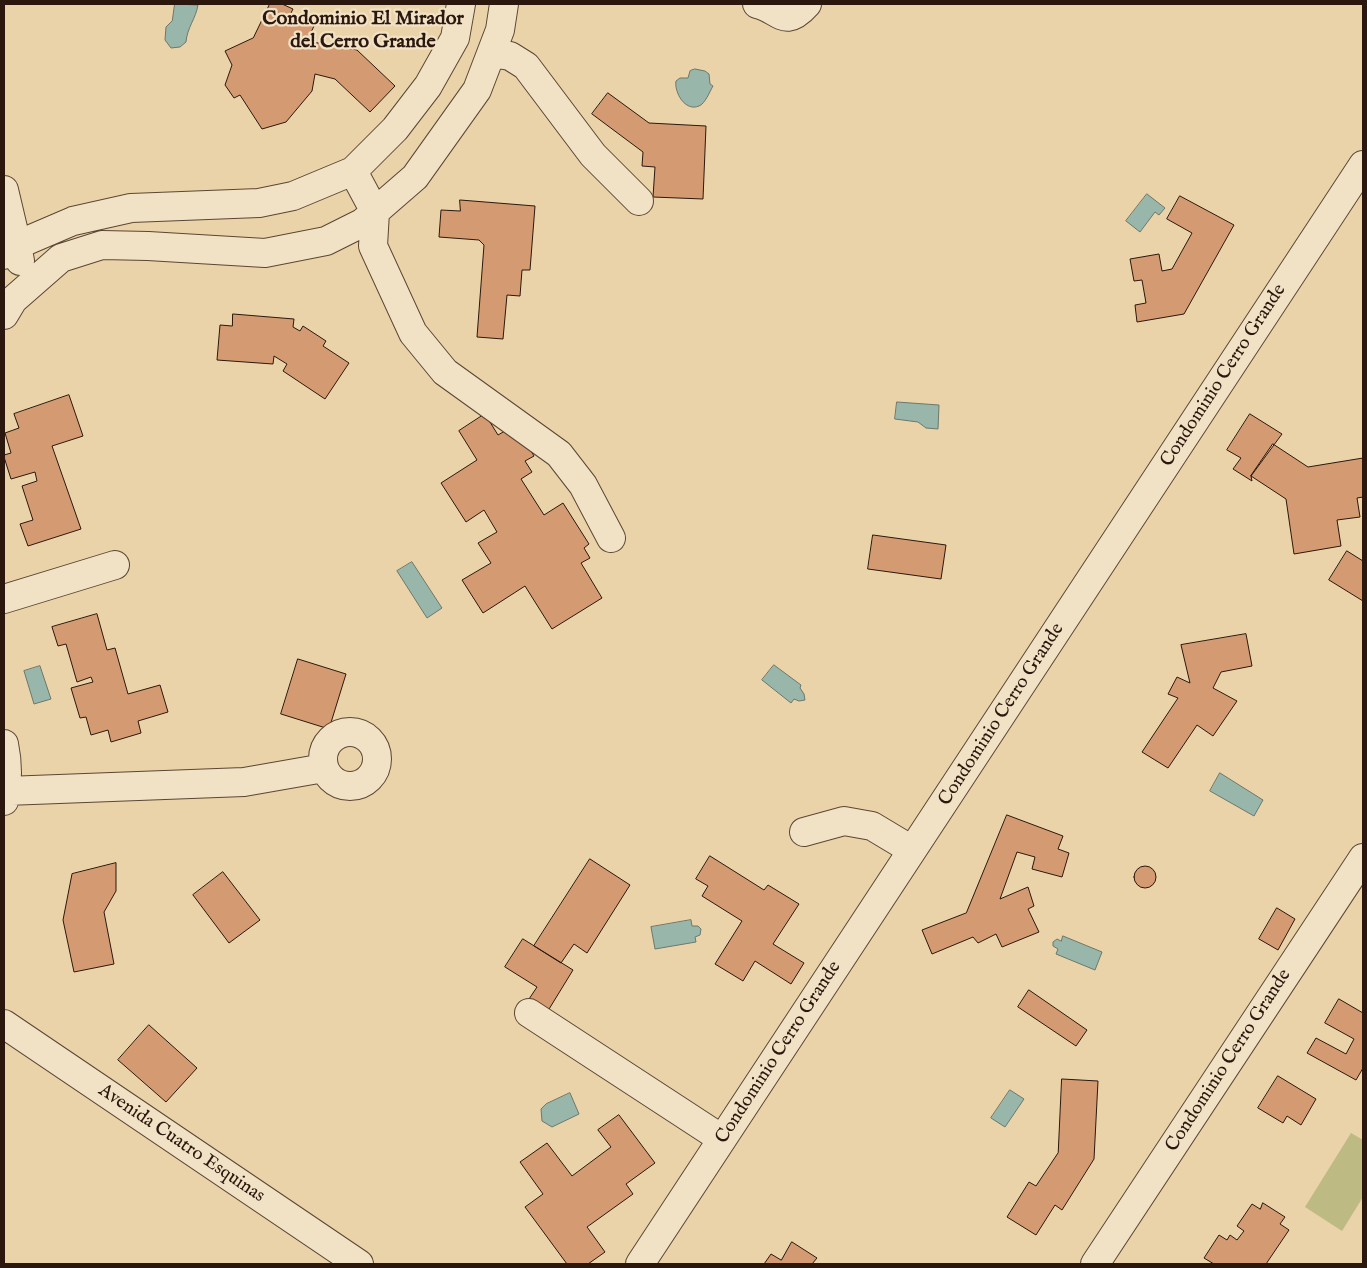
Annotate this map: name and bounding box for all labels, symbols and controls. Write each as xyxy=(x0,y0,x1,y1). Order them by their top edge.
district label: Condominio El Mirador del Cerro Grande xyxy=(262,8,464,55)
street label: Condominio Cerro Grande xyxy=(1156,280,1292,472)
street label: Condominio Cerro Grande xyxy=(934,619,1070,811)
street label: Condominio Cerro Grande xyxy=(711,957,847,1149)
street label: Condominio Cerro Grande xyxy=(1161,965,1297,1157)
street label: Avenida Cuatro Esquinas xyxy=(93,1080,269,1208)

